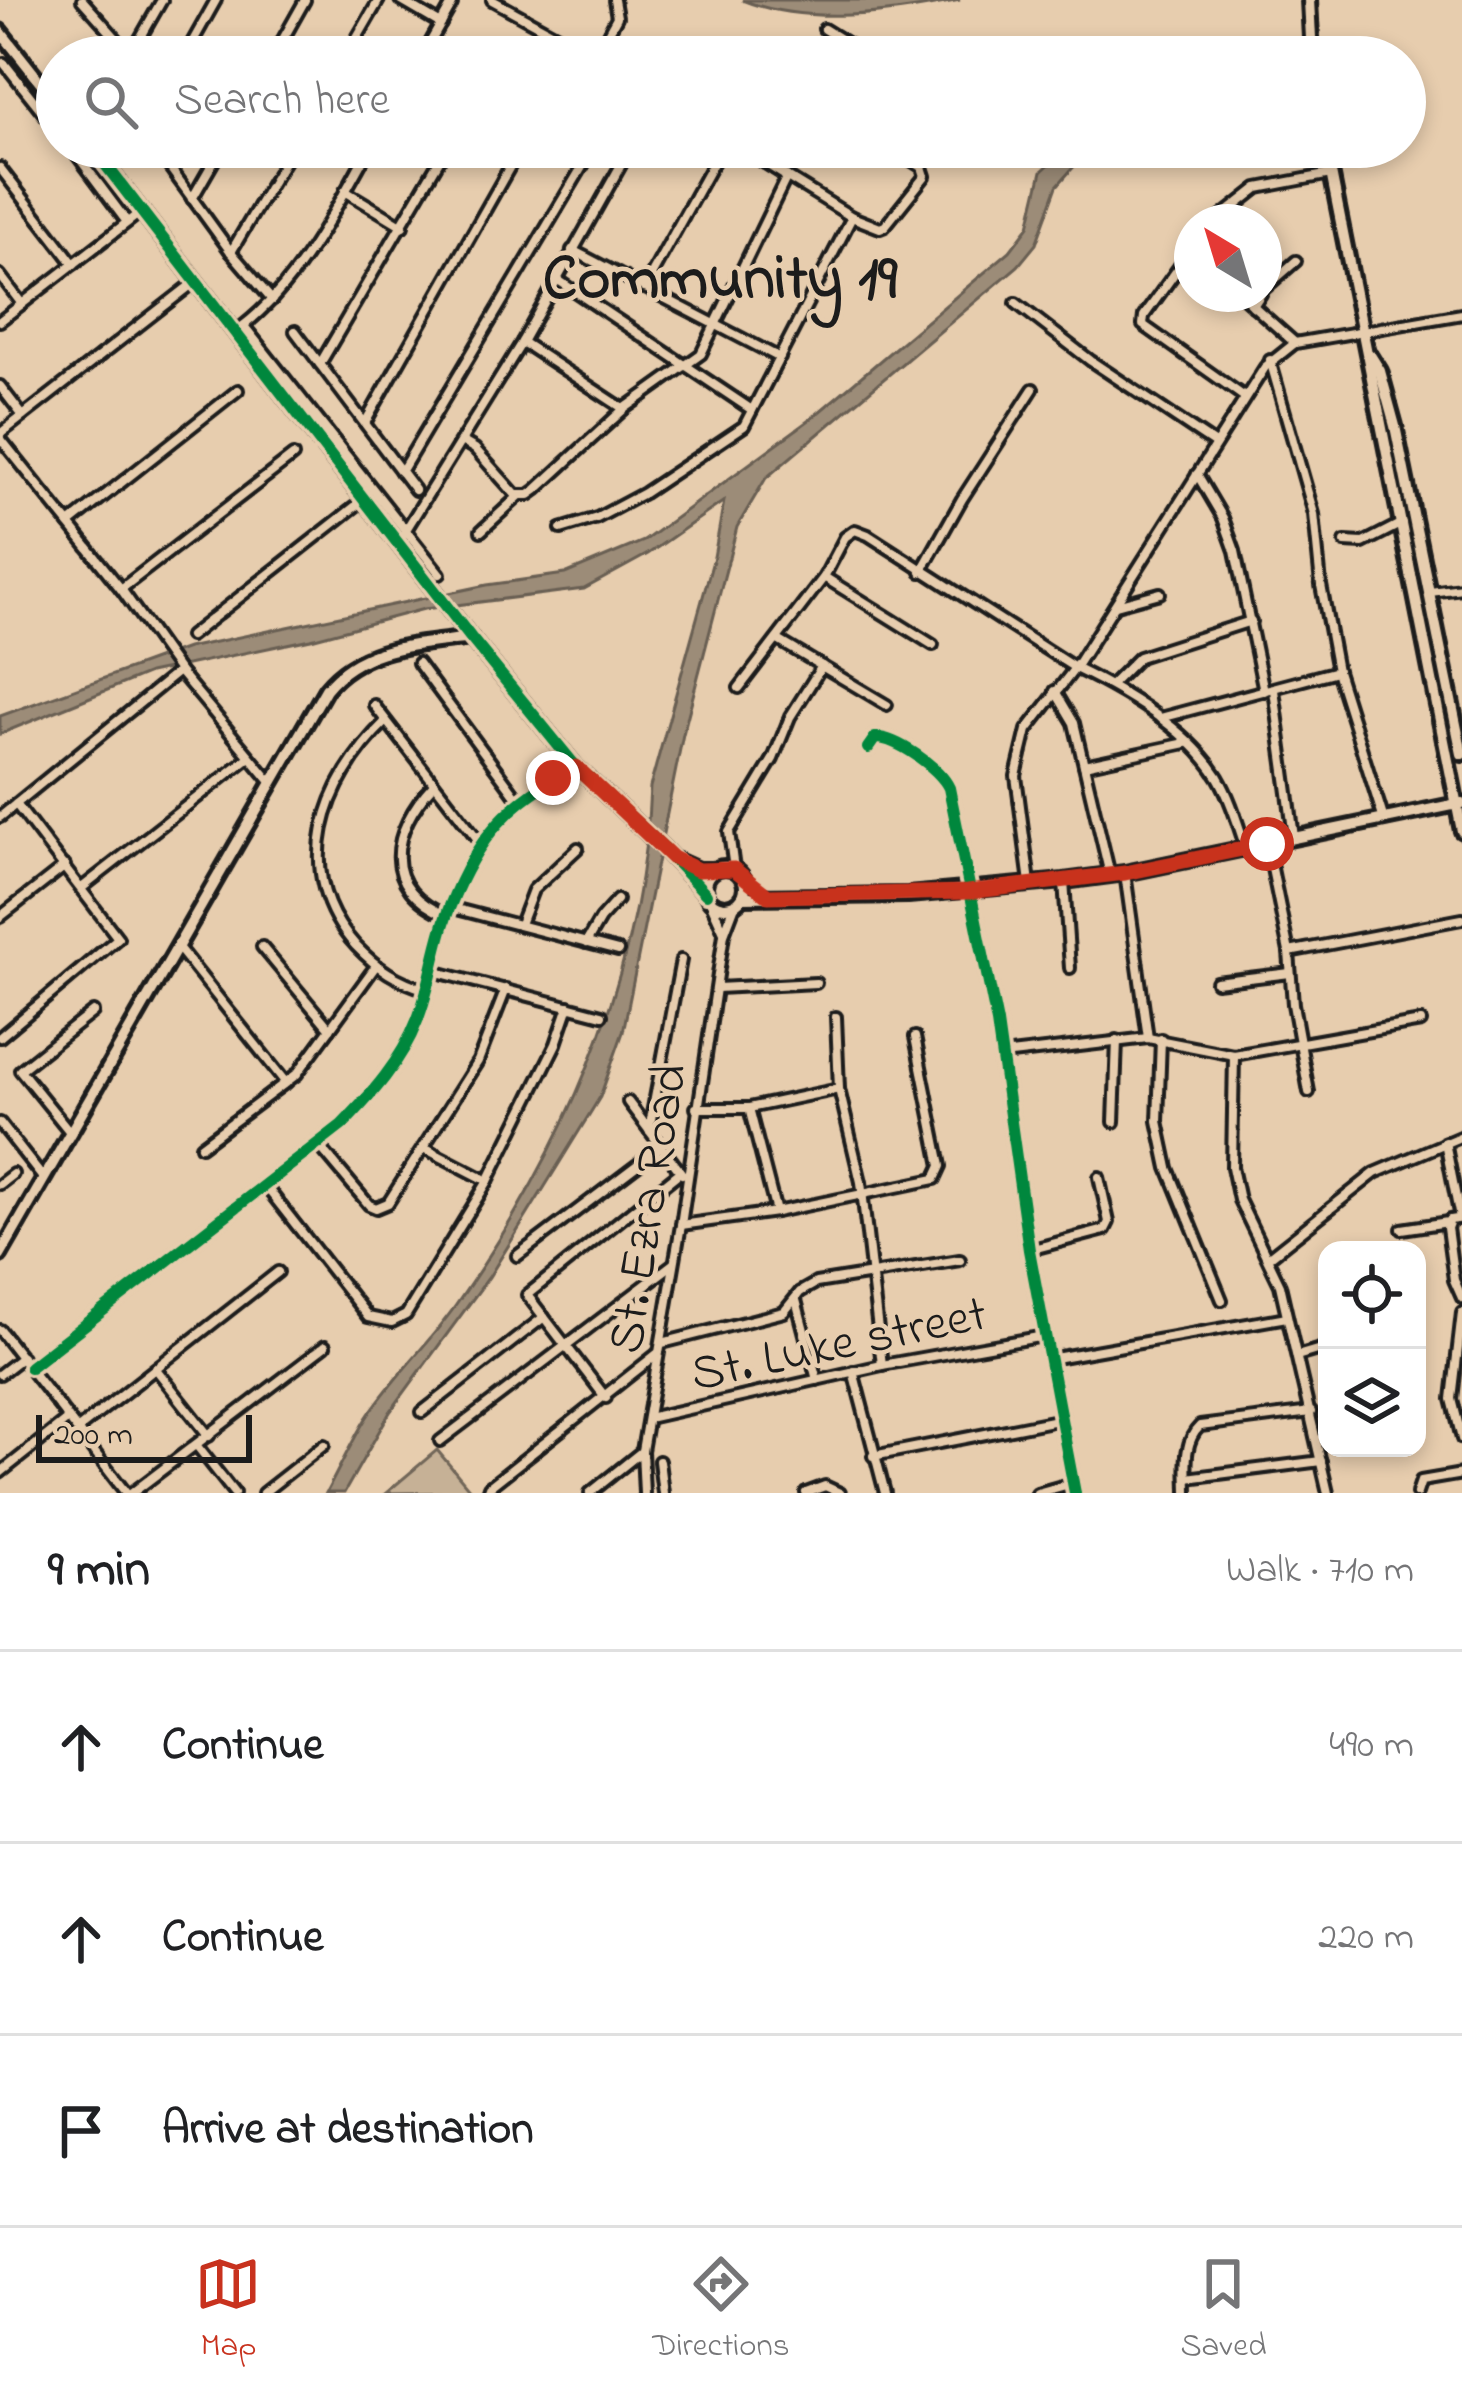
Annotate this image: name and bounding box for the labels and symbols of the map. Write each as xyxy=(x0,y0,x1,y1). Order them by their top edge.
north arrow xyxy=(1174,204,1282,312)
district label: Community 19 xyxy=(543,236,898,328)
route end xyxy=(526,751,580,805)
route start xyxy=(1240,817,1294,871)
street label: St. Ezra Road xyxy=(591,1059,710,1359)
street label: St. Luke street xyxy=(684,1278,994,1414)
scale bar xyxy=(36,1409,252,1462)

